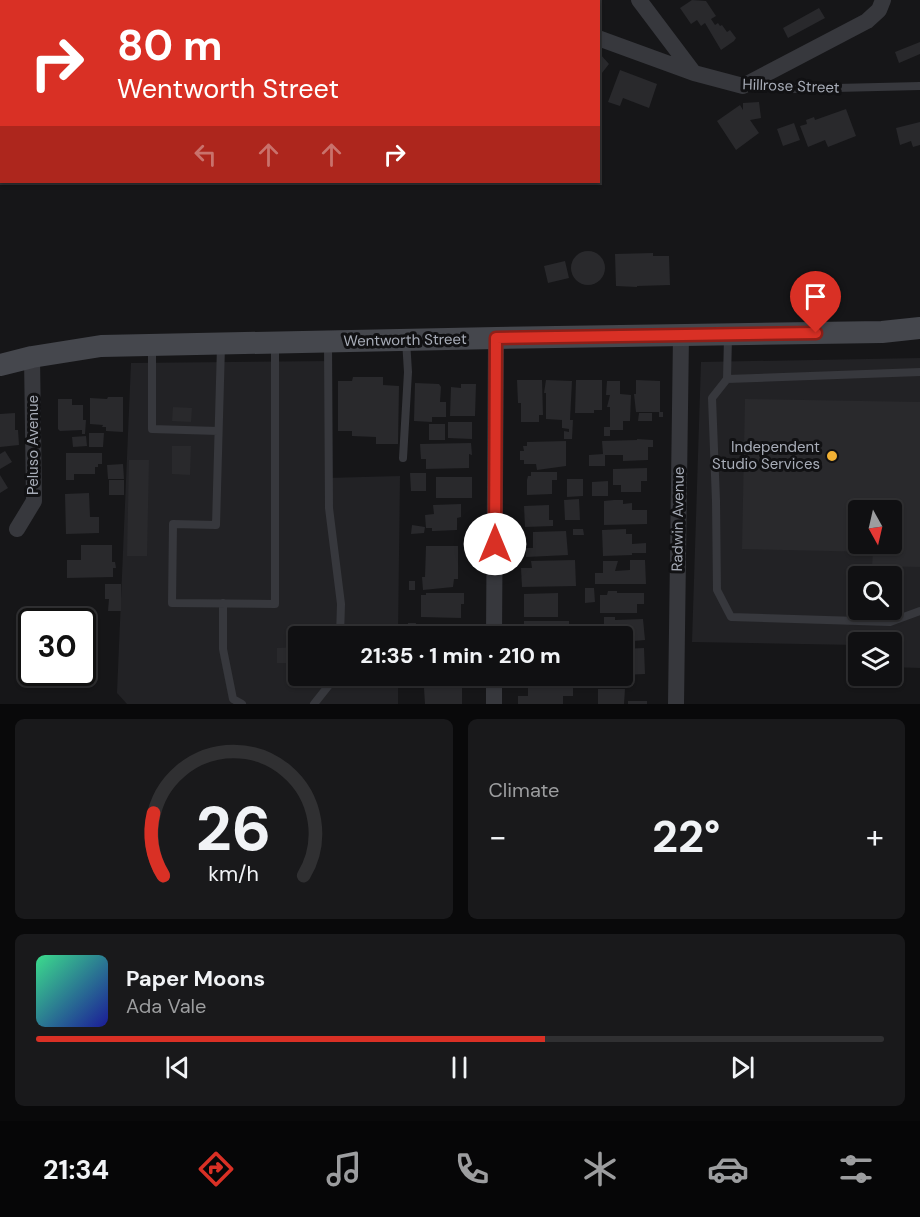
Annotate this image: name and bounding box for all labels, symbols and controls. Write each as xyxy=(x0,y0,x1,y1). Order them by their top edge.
text: 80 m xyxy=(117,18,223,73)
icon: right xyxy=(18,24,96,102)
text: Wentworth Street xyxy=(117,71,339,106)
street label: Hillrose Street xyxy=(742,74,840,98)
icon: left xyxy=(189,138,222,171)
icon: ahead xyxy=(252,138,285,171)
icon: ahead xyxy=(315,138,348,171)
icon: right xyxy=(378,138,411,171)
pin xyxy=(790,271,841,333)
icon: arrive xyxy=(799,280,832,313)
street label: Wentworth Street xyxy=(343,329,467,351)
street label: Peluso Avenue xyxy=(23,395,43,495)
place label: Independent Studio Services xyxy=(712,437,820,474)
marker: Independent Studio Services xyxy=(825,449,839,463)
street label: Radwin Avenue xyxy=(667,466,689,572)
north arrow xyxy=(848,500,902,554)
map controls xyxy=(848,500,902,686)
position arrow xyxy=(463,512,527,576)
button: search xyxy=(848,566,902,620)
speed limit sign: 30 xyxy=(18,608,96,686)
button: layers xyxy=(848,632,902,686)
text: 21:35 · 1 min · 210 m xyxy=(360,641,561,670)
text: Climate xyxy=(489,777,559,803)
text: 26 xyxy=(196,788,272,869)
text: 22° xyxy=(652,807,720,866)
text: − xyxy=(489,815,507,858)
text: + xyxy=(866,815,884,858)
text: km/h xyxy=(208,860,259,888)
text: Paper Moons xyxy=(126,964,265,993)
text: Ada Vale xyxy=(126,993,206,1019)
icon: previous xyxy=(161,1051,194,1084)
icon: pause xyxy=(443,1051,476,1084)
icon: next xyxy=(726,1051,759,1084)
icon: directions xyxy=(195,1148,237,1190)
icon: music xyxy=(323,1148,365,1190)
icon: phone xyxy=(451,1148,493,1190)
icon: climate xyxy=(579,1148,621,1190)
icon: car xyxy=(707,1148,749,1190)
icon: filters xyxy=(835,1148,877,1190)
text: 21:34 xyxy=(43,1152,109,1187)

